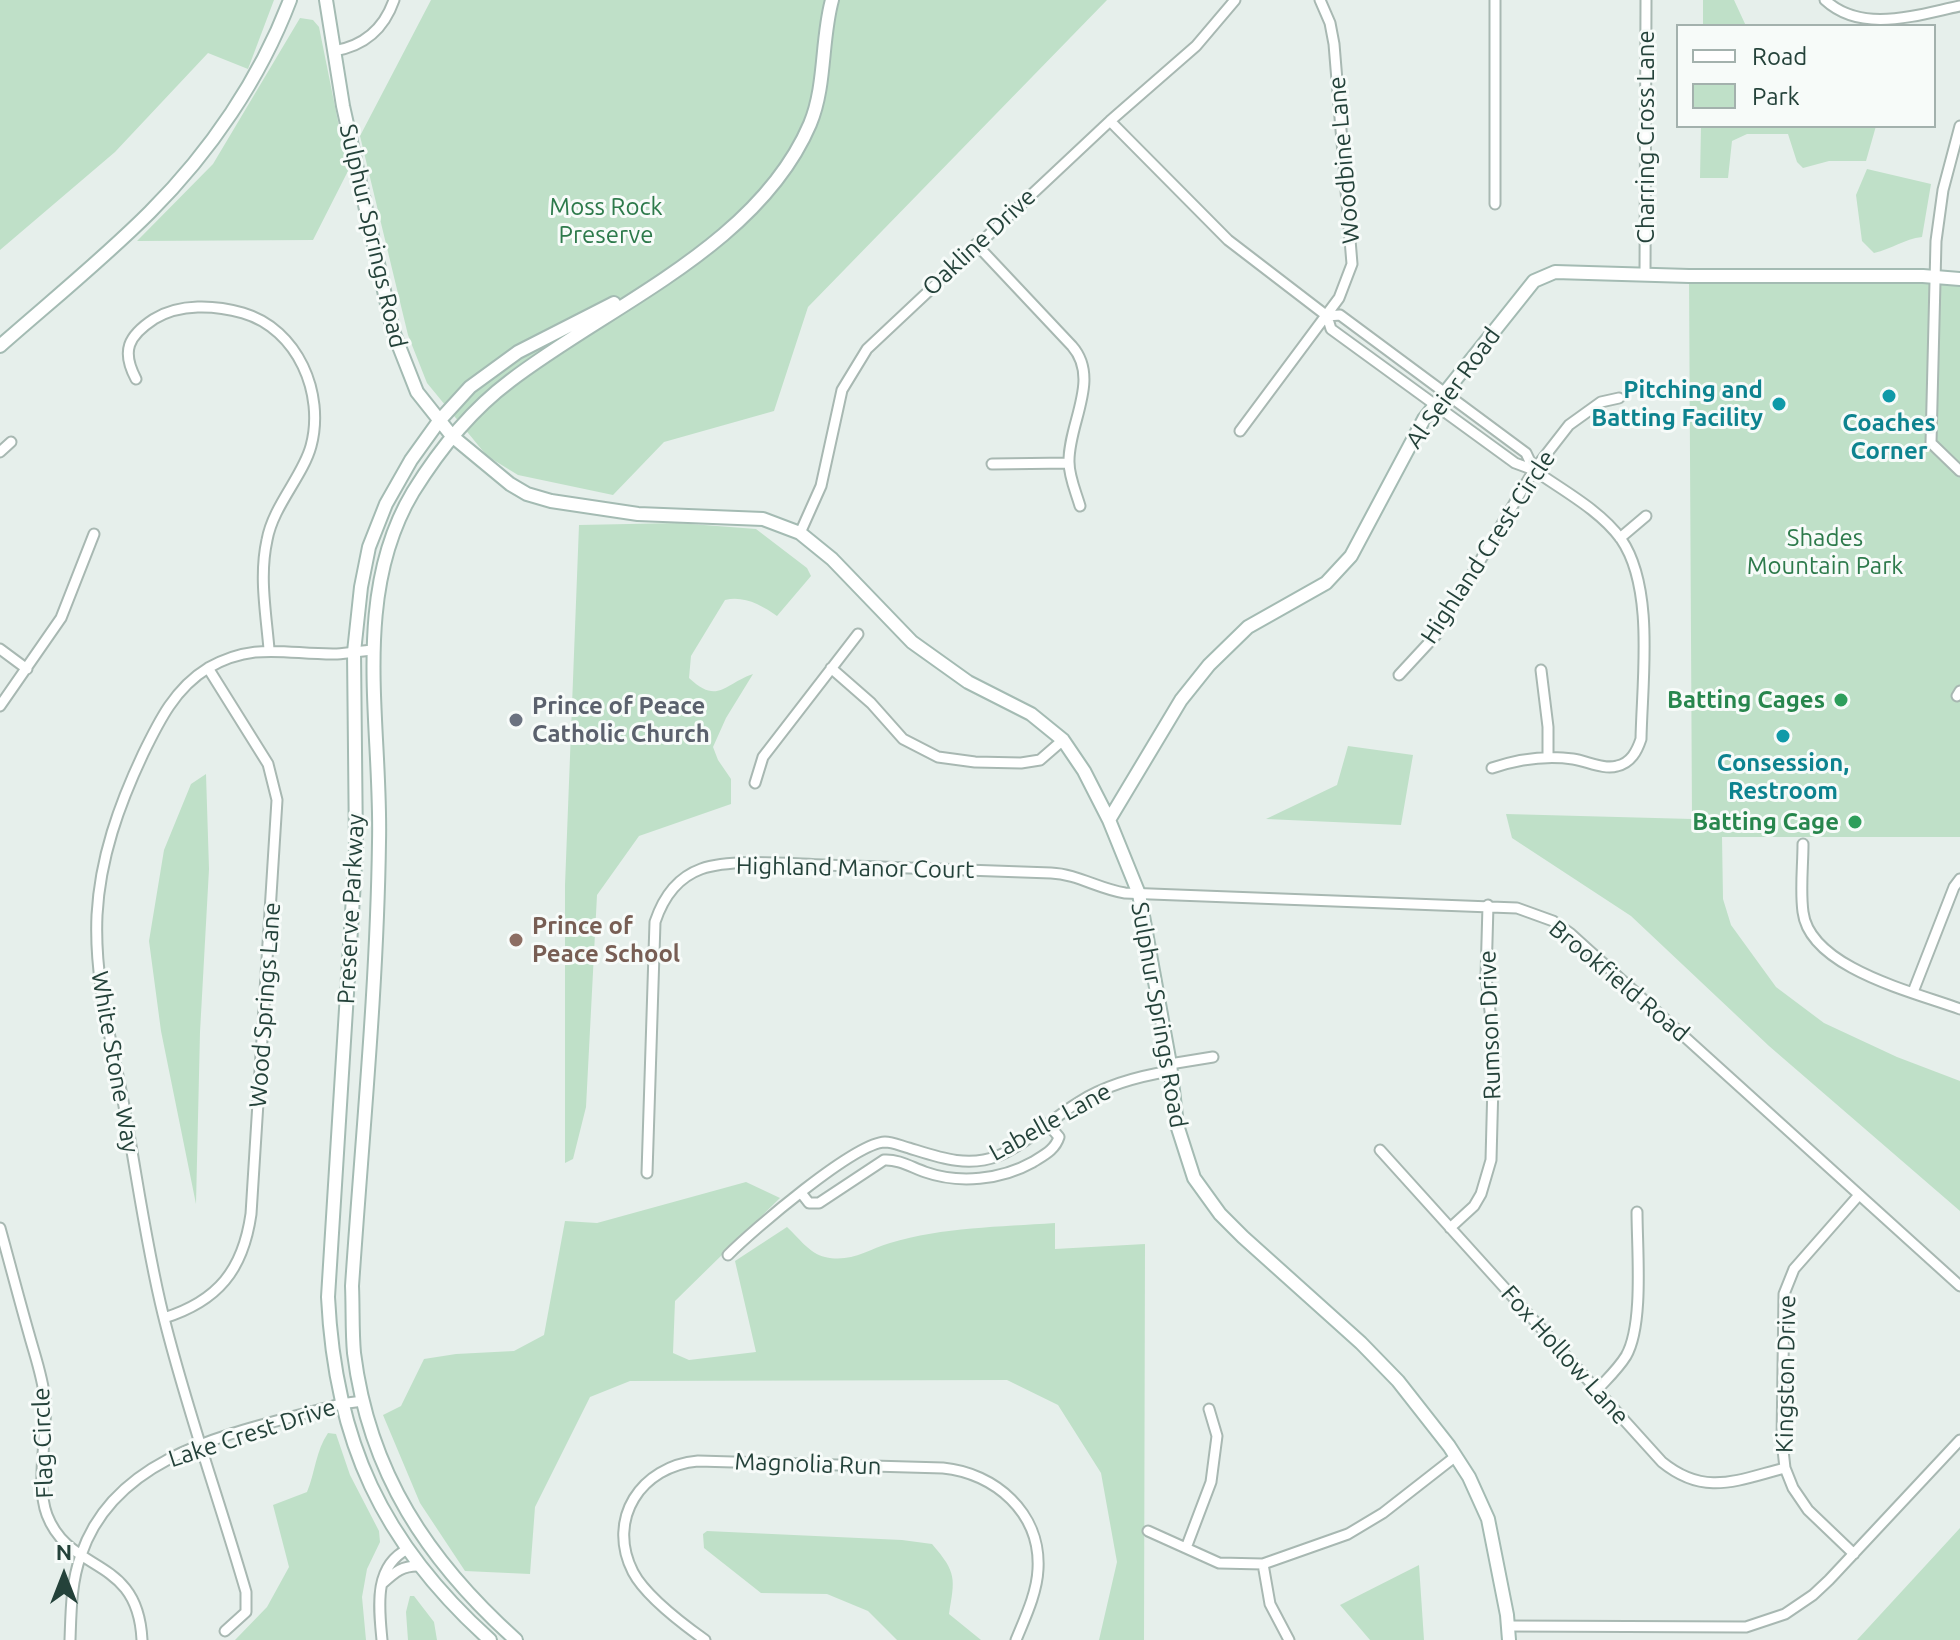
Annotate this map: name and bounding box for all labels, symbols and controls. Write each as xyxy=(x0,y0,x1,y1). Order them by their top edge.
legend xyxy=(1676,24,1936,128)
street label: Charring Cross Lane xyxy=(1632,30,1660,244)
text: Road xyxy=(1752,43,1807,70)
street label: Woodbine Lane xyxy=(1322,75,1366,245)
text: Park xyxy=(1752,83,1800,110)
street label: Sulphur Springs Road xyxy=(333,121,413,351)
street label: Oakline Drive xyxy=(916,182,1042,302)
park label: Moss Rock Preserve xyxy=(549,193,663,249)
street label: Al Seier Road xyxy=(1400,322,1506,454)
place label: Pitching and Batting Facility xyxy=(1591,376,1763,432)
marker: Coaches Corner xyxy=(1880,387,1898,405)
marker: Pitching and Batting Facility xyxy=(1770,395,1788,413)
place label: Coaches Corner xyxy=(1842,409,1936,465)
street label: Highland Crest Circle xyxy=(1415,445,1561,649)
park label: Shades Mountain Park xyxy=(1747,524,1903,580)
place label: Batting Cages xyxy=(1667,686,1825,714)
marker: Batting Cages xyxy=(1832,691,1850,709)
place label: Prince of Peace Catholic Church xyxy=(532,692,710,748)
marker: Prince of Peace Catholic Church xyxy=(507,711,525,729)
marker: Consession, Restroom xyxy=(1774,727,1792,745)
place label: Consession, Restroom xyxy=(1717,749,1849,805)
place label: Batting Cage xyxy=(1692,808,1839,836)
street label: Preserve Parkway xyxy=(332,813,370,1005)
marker: Batting Cage xyxy=(1846,813,1864,831)
street label: Highland Manor Court xyxy=(736,852,974,884)
street label: Sulphur Springs Road xyxy=(1125,900,1193,1130)
street label: Wood Springs Lane xyxy=(243,901,287,1109)
place label: Prince of Peace School xyxy=(532,912,680,968)
street label: Brookfield Road xyxy=(1543,914,1695,1048)
marker: Prince of Peace School xyxy=(507,931,525,949)
street label: Rumson Drive xyxy=(1473,950,1507,1100)
street label: White Stone Way xyxy=(85,969,145,1155)
street label: Labelle Lane xyxy=(984,1077,1116,1167)
street label: Fox Hollow Lane xyxy=(1495,1280,1635,1430)
street label: Kingston Drive xyxy=(1770,1295,1802,1453)
street label: Flag Circle xyxy=(27,1387,59,1499)
street label: Lake Crest Drive xyxy=(165,1392,339,1474)
street label: Magnolia Run xyxy=(734,1447,882,1481)
north arrow xyxy=(24,1536,104,1616)
text: N xyxy=(56,1539,72,1564)

